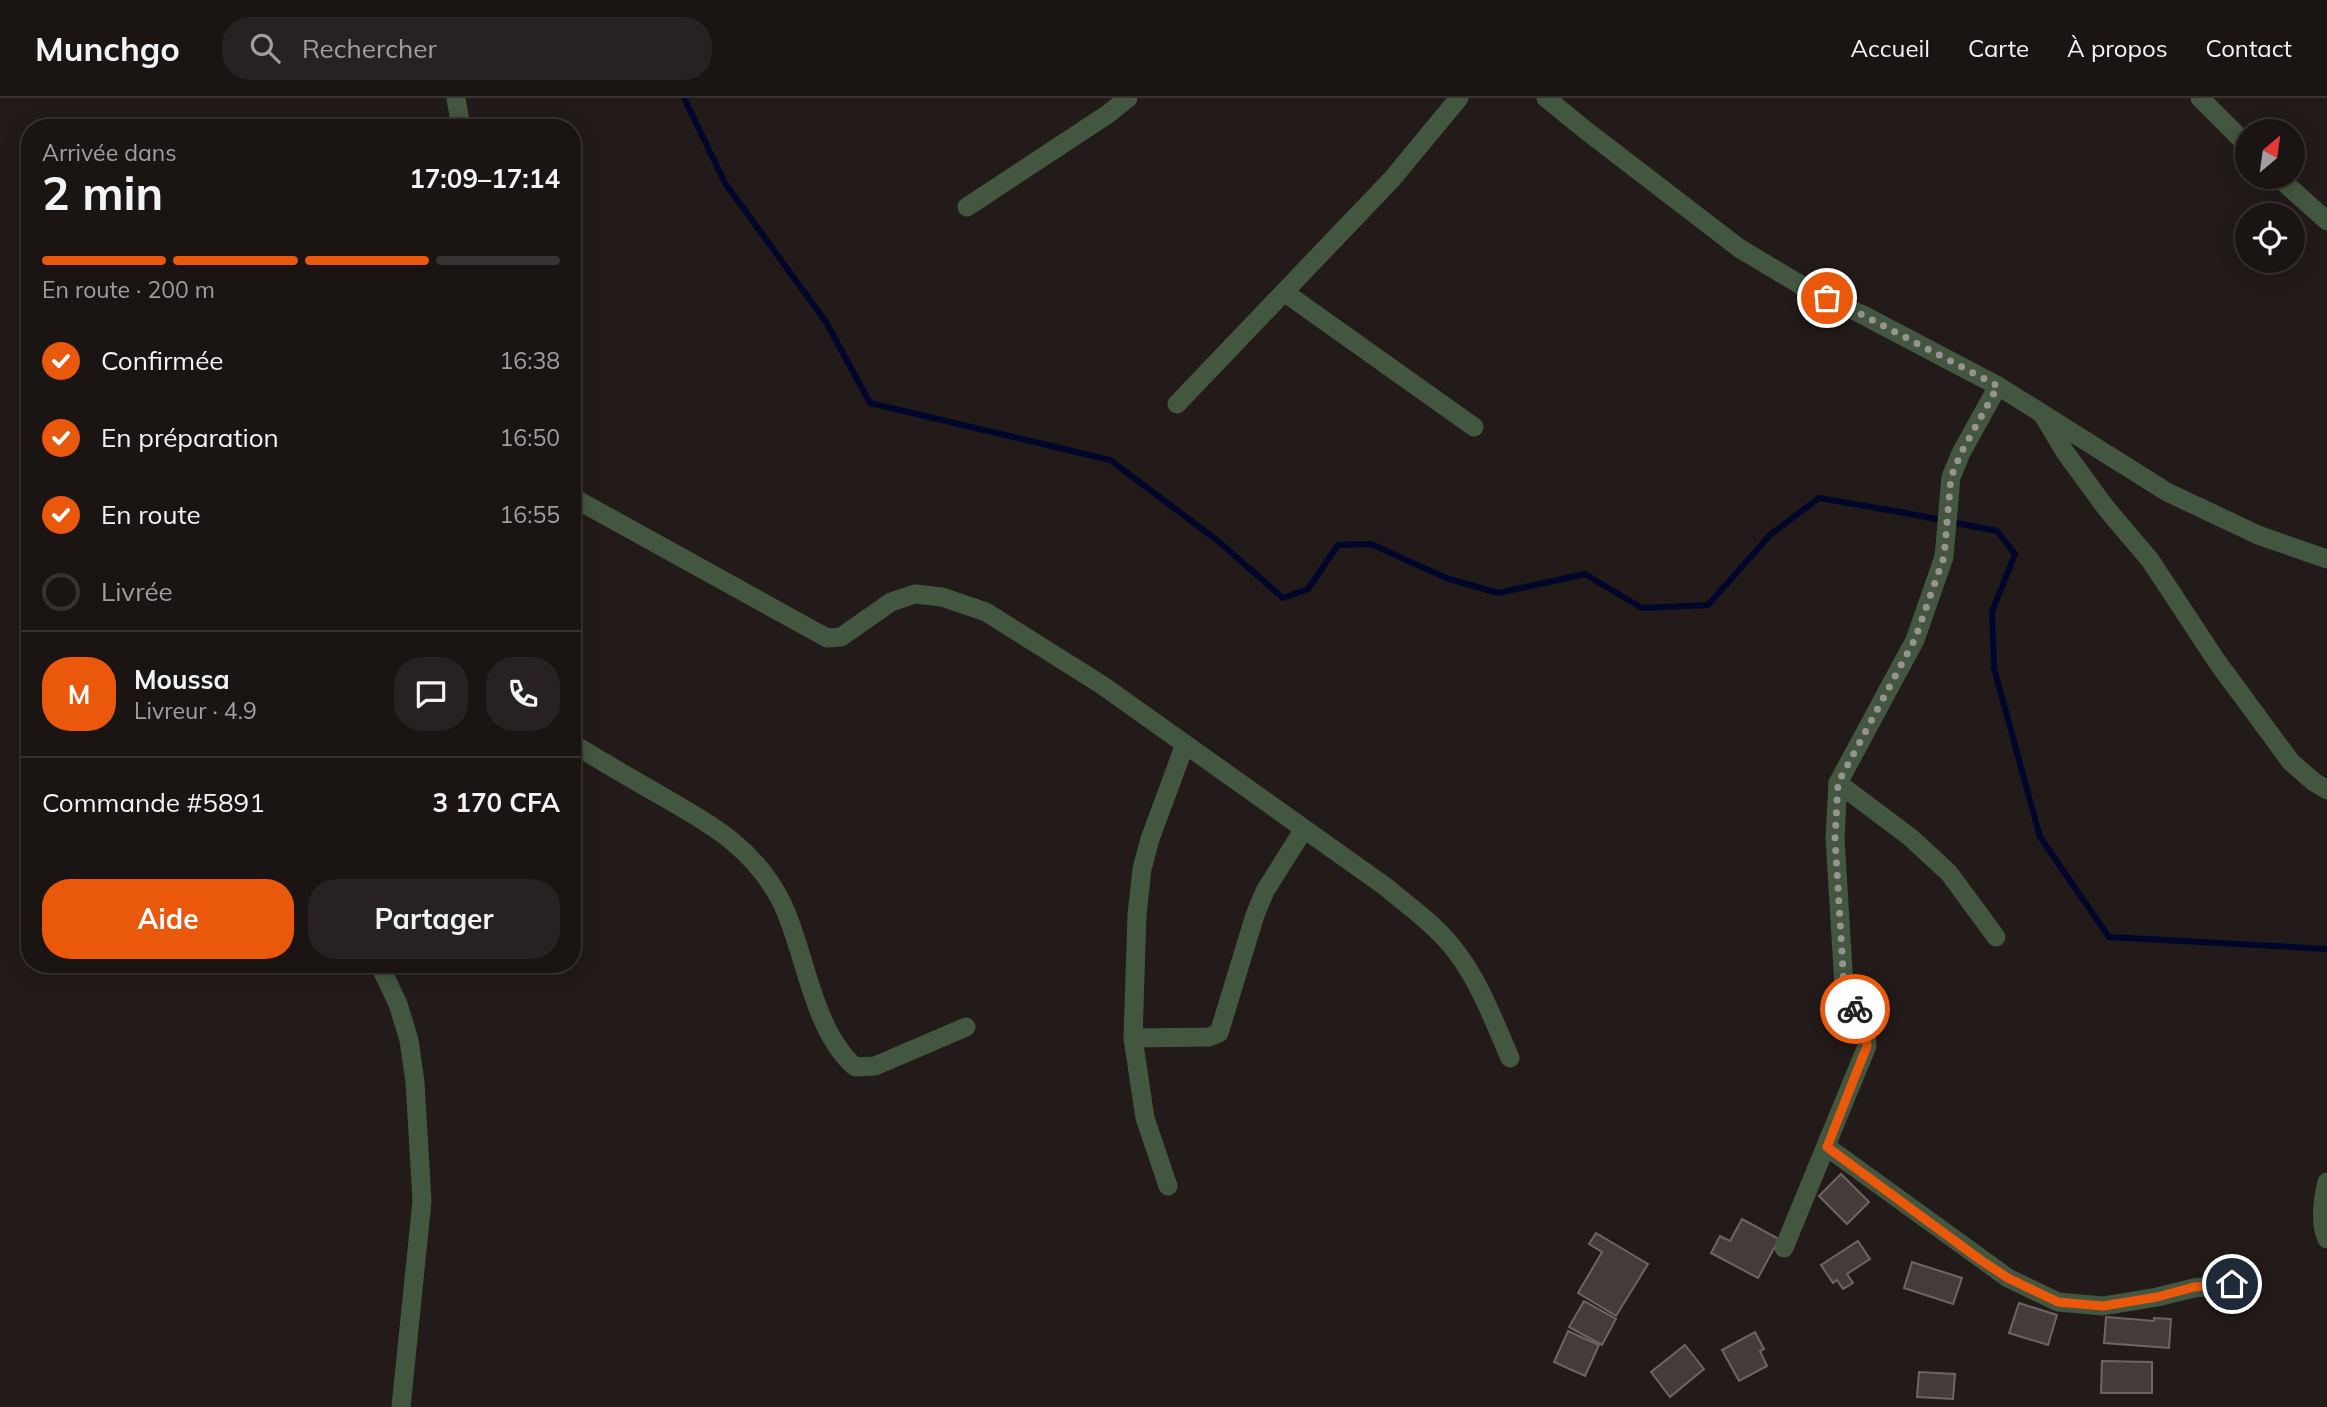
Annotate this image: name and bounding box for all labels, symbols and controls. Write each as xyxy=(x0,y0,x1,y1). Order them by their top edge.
search box xyxy=(222,17,712,80)
text: Munchgo xyxy=(35,28,180,69)
icon: search xyxy=(246,29,284,67)
text: Rechercher xyxy=(302,32,437,65)
text: Accueil xyxy=(1851,33,1930,63)
text: Carte xyxy=(1968,33,2029,63)
text: À propos xyxy=(2067,33,2168,63)
text: Contact xyxy=(2206,33,2292,63)
north arrow xyxy=(2235,119,2305,189)
map controls xyxy=(2235,119,2305,273)
text: Arrivée dans xyxy=(42,138,177,167)
text: 17:09–17:14 xyxy=(409,162,560,195)
text: 2 min xyxy=(42,164,163,222)
button: locate xyxy=(2235,203,2305,273)
pin xyxy=(1797,268,1857,328)
text: En route · 200 m xyxy=(42,275,215,304)
icon: bag xyxy=(1808,279,1846,317)
icon: check xyxy=(42,342,80,380)
text: Confirmée xyxy=(101,344,223,377)
text: 16:38 xyxy=(500,346,560,375)
icon: check xyxy=(42,419,80,457)
text: En préparation xyxy=(101,421,279,454)
text: 16:50 xyxy=(500,423,560,452)
icon: check xyxy=(42,496,80,534)
text: En route xyxy=(101,498,201,531)
text: 16:55 xyxy=(500,500,560,529)
text: Livrée xyxy=(101,575,173,608)
button: chat xyxy=(394,657,468,731)
button: phone xyxy=(486,657,560,731)
text: Moussa xyxy=(134,663,230,696)
text: M xyxy=(68,678,90,711)
text: Livreur · 4.9 xyxy=(134,696,257,725)
text: Commande #5891 xyxy=(42,786,265,819)
text: 3 170 CFA xyxy=(433,786,560,819)
button: Aide xyxy=(42,879,294,959)
button: Partager xyxy=(308,879,560,959)
courier xyxy=(1820,974,1890,1044)
icon: bike xyxy=(1836,990,1874,1028)
pin xyxy=(2202,1254,2262,1314)
icon: home xyxy=(2213,1265,2251,1303)

